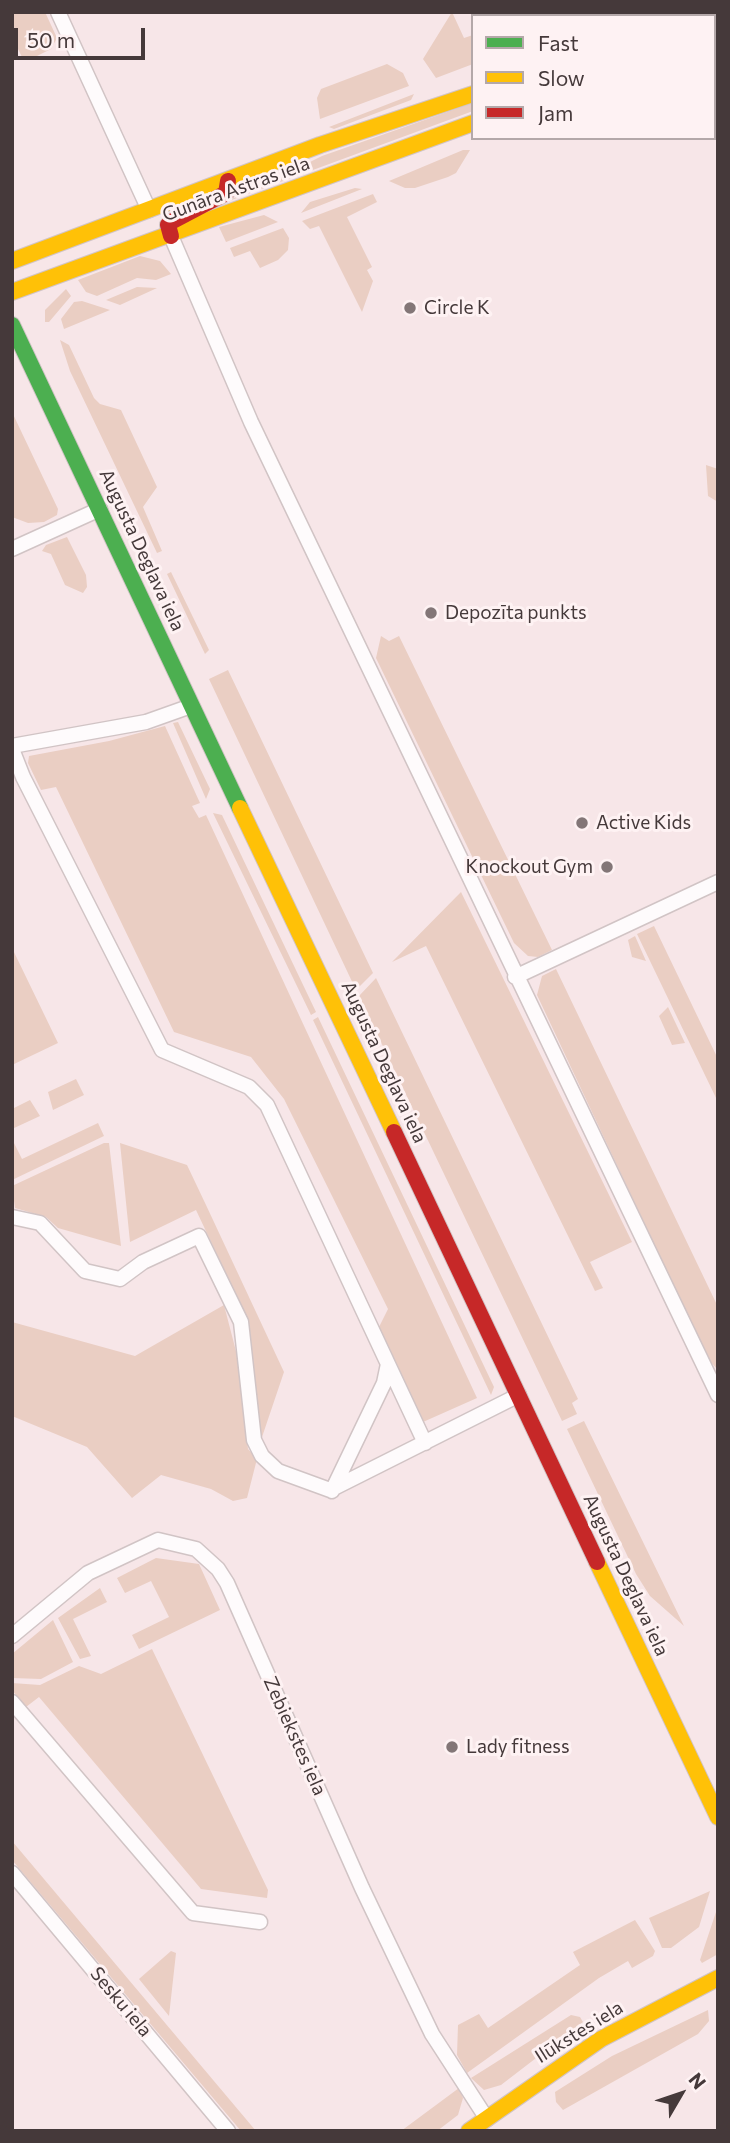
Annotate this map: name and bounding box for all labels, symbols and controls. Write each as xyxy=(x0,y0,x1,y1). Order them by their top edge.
scale bar xyxy=(18,14,149,58)
legend xyxy=(471,14,716,140)
text: 50 m xyxy=(27,27,75,52)
text: Fast xyxy=(538,30,579,55)
text: Slow xyxy=(538,65,585,90)
text: Jam xyxy=(538,100,573,125)
street label: Gunāra Astras iela xyxy=(159,152,313,226)
place label: Circle K xyxy=(424,297,490,319)
marker: Circle K xyxy=(402,300,418,316)
street label: Augusta Deglava iela xyxy=(94,465,190,635)
place label: Depozīta punkts xyxy=(445,602,587,624)
marker: Depozīta punkts xyxy=(423,605,439,621)
place label: Active Kids xyxy=(596,812,691,834)
marker: Active Kids xyxy=(574,815,590,831)
place label: Knockout Gym xyxy=(465,856,593,878)
marker: Knockout Gym xyxy=(599,859,615,875)
street label: Augusta Deglava iela xyxy=(336,977,432,1147)
street label: Augusta Deglava iela xyxy=(578,1490,674,1660)
street label: Zebiekstes iela xyxy=(259,1673,331,1799)
place label: Lady fitness xyxy=(466,1736,570,1758)
marker: Lady fitness xyxy=(444,1739,460,1755)
street label: Sesku iela xyxy=(85,1962,157,2042)
street label: Ilūkstes iela xyxy=(531,1996,627,2068)
north arrow xyxy=(646,2059,716,2129)
text: N xyxy=(684,2068,711,2093)

